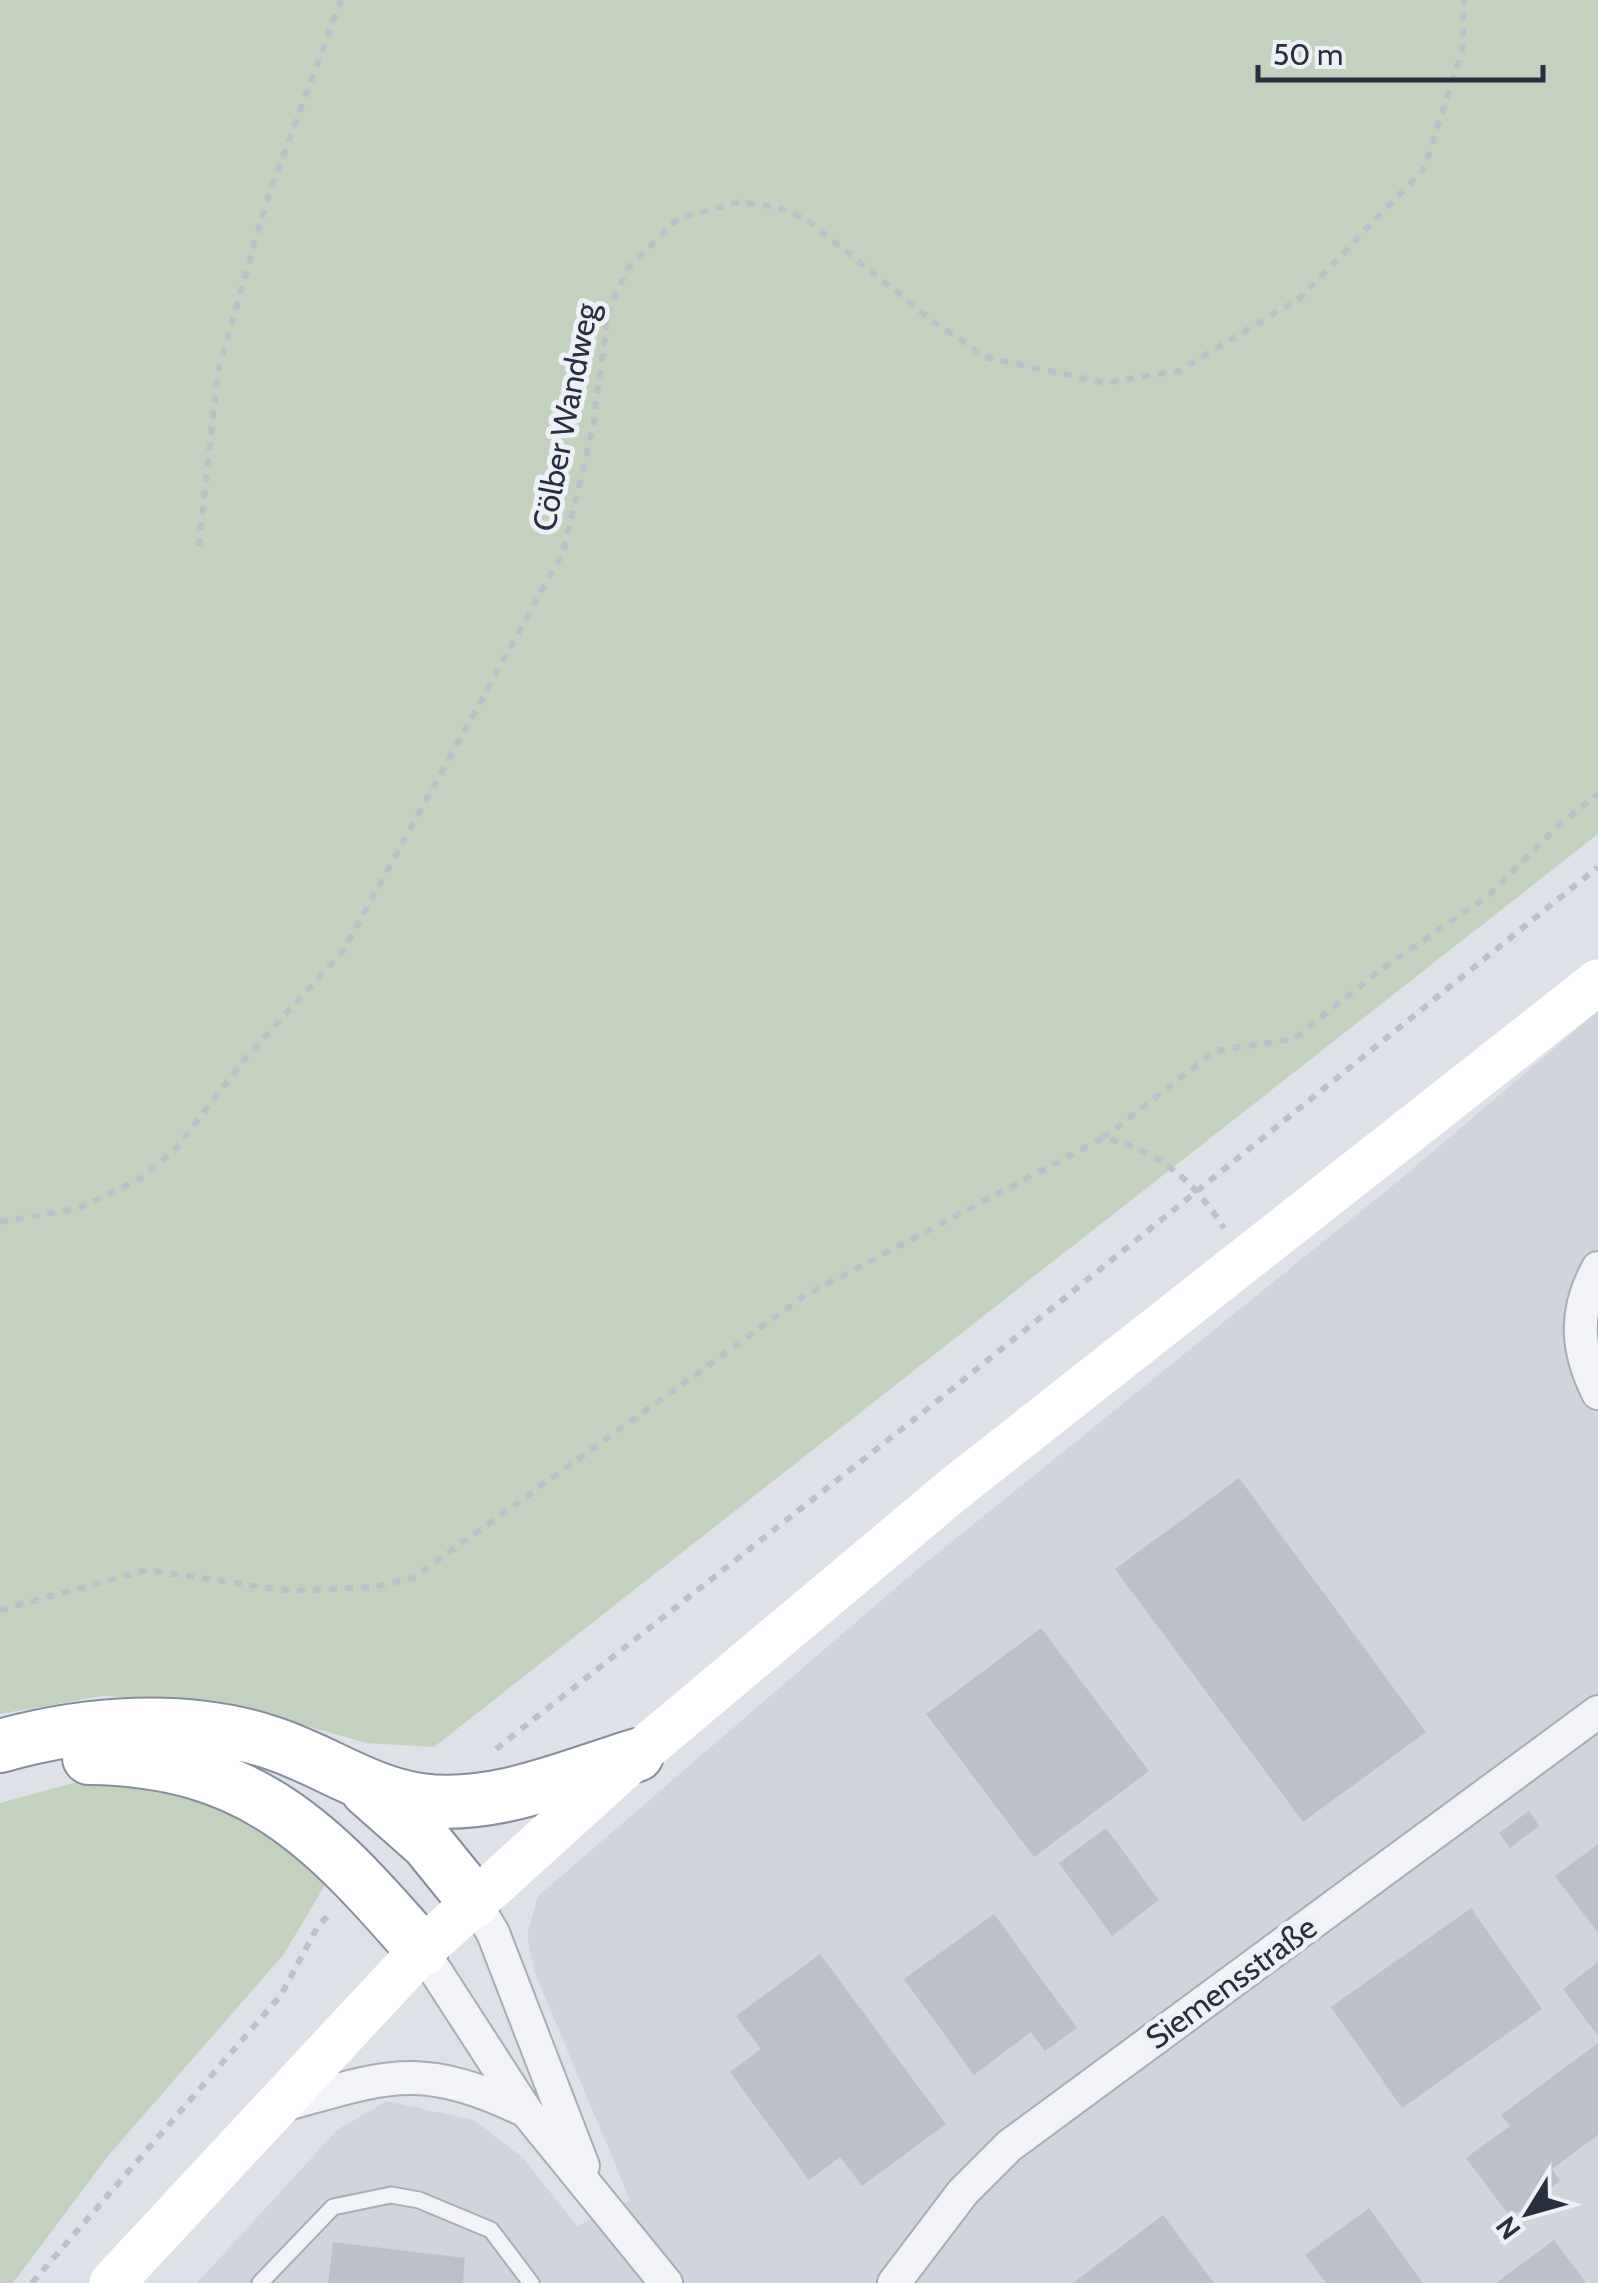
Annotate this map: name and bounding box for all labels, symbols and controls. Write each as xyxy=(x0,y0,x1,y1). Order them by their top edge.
scale bar xyxy=(1258,20,1543,82)
text: 50 m xyxy=(1273,36,1343,73)
street label: Cölber Wandweg xyxy=(524,299,606,534)
street label: Siemensstraße xyxy=(1138,1907,1324,2057)
north arrow xyxy=(1478,2163,1578,2263)
text: N xyxy=(1489,2210,1528,2246)

